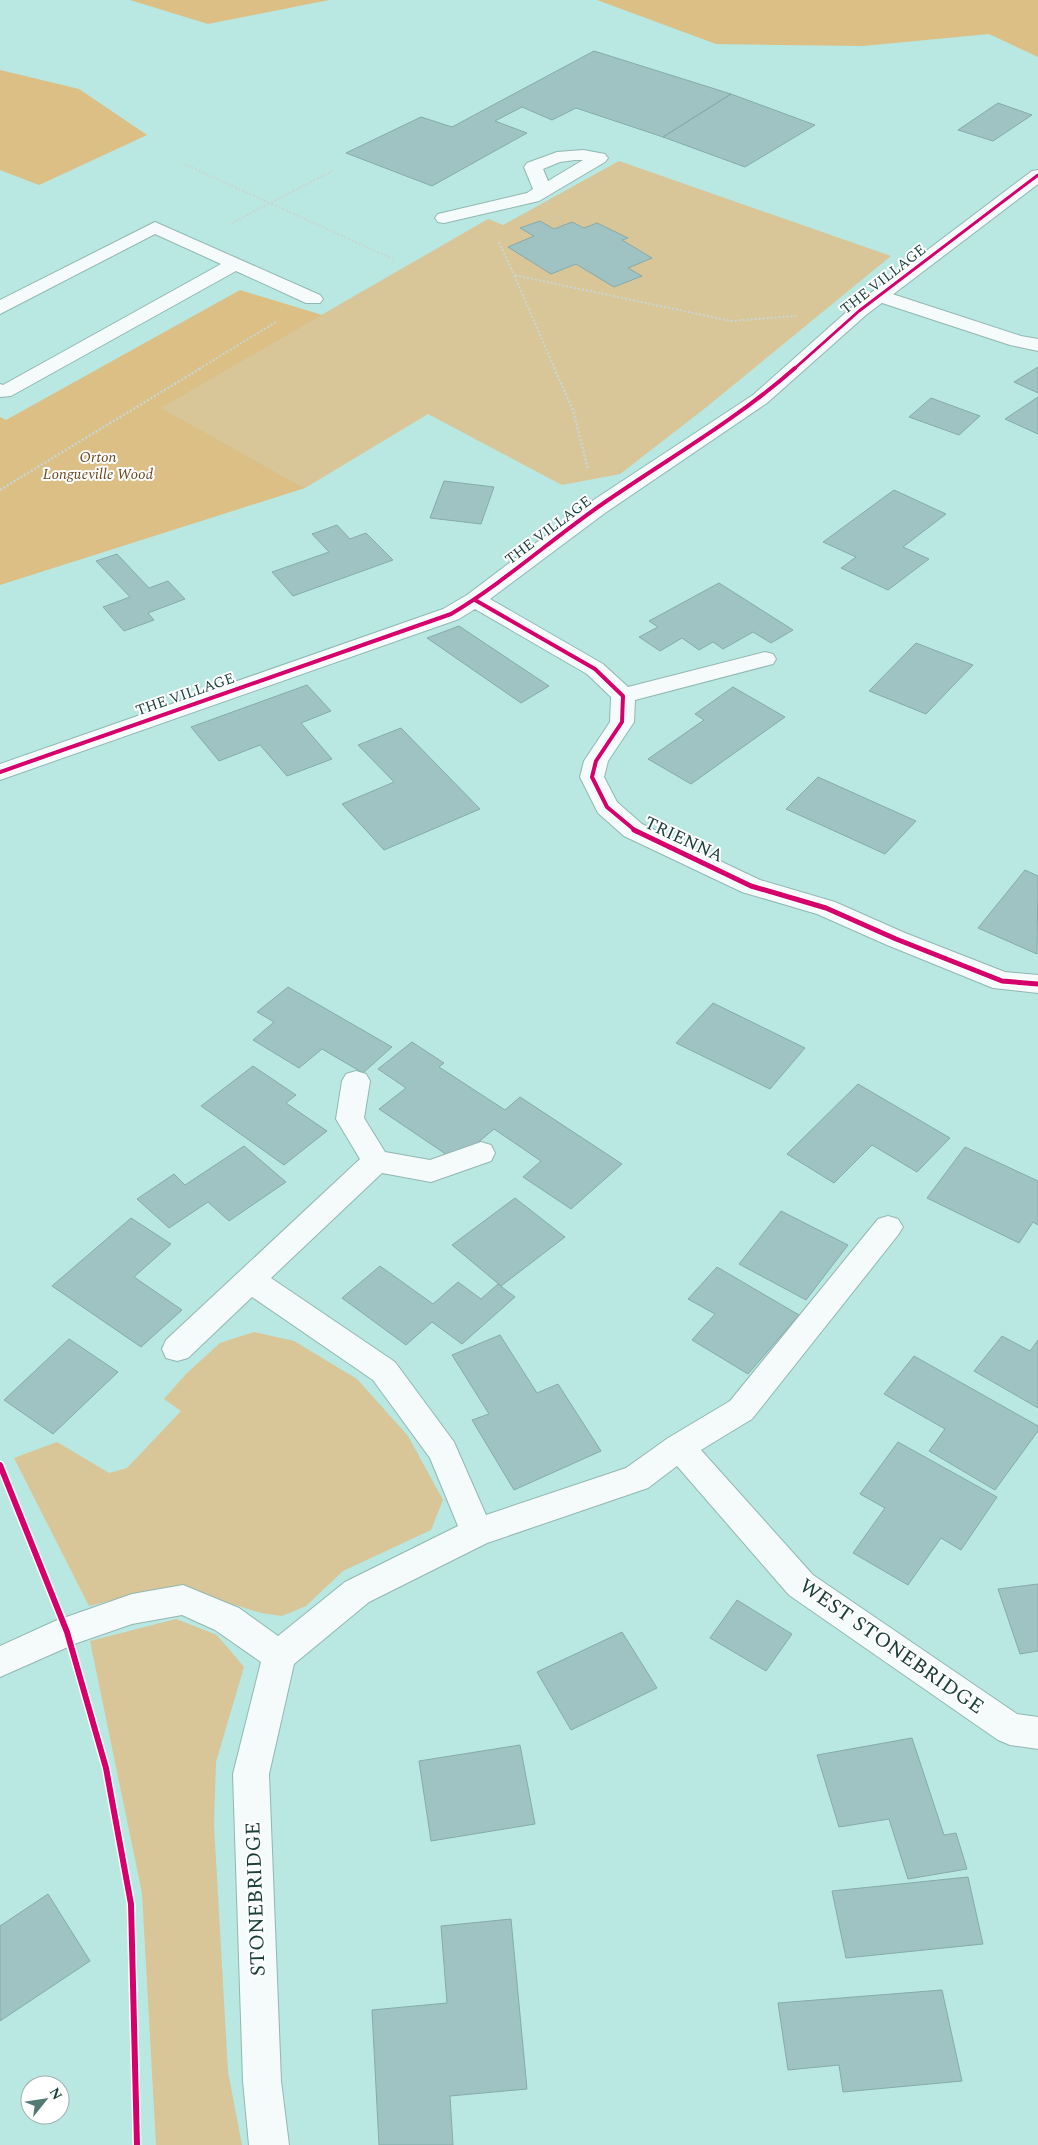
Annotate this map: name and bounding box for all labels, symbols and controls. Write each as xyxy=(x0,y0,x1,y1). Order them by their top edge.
street label: THE VILLAGE xyxy=(836,239,931,320)
park label: Orton Longueville Wood xyxy=(43,446,153,486)
street label: THE VILLAGE xyxy=(500,490,596,571)
street label: THE VILLAGE xyxy=(133,667,238,722)
street label: TRIENNA xyxy=(640,809,728,870)
street label: WEST STONEBRIDGE xyxy=(792,1571,991,1723)
street label: STONEBRIDGE xyxy=(237,1821,275,1977)
north arrow xyxy=(20,2075,70,2125)
text: N xyxy=(44,2084,68,2104)

